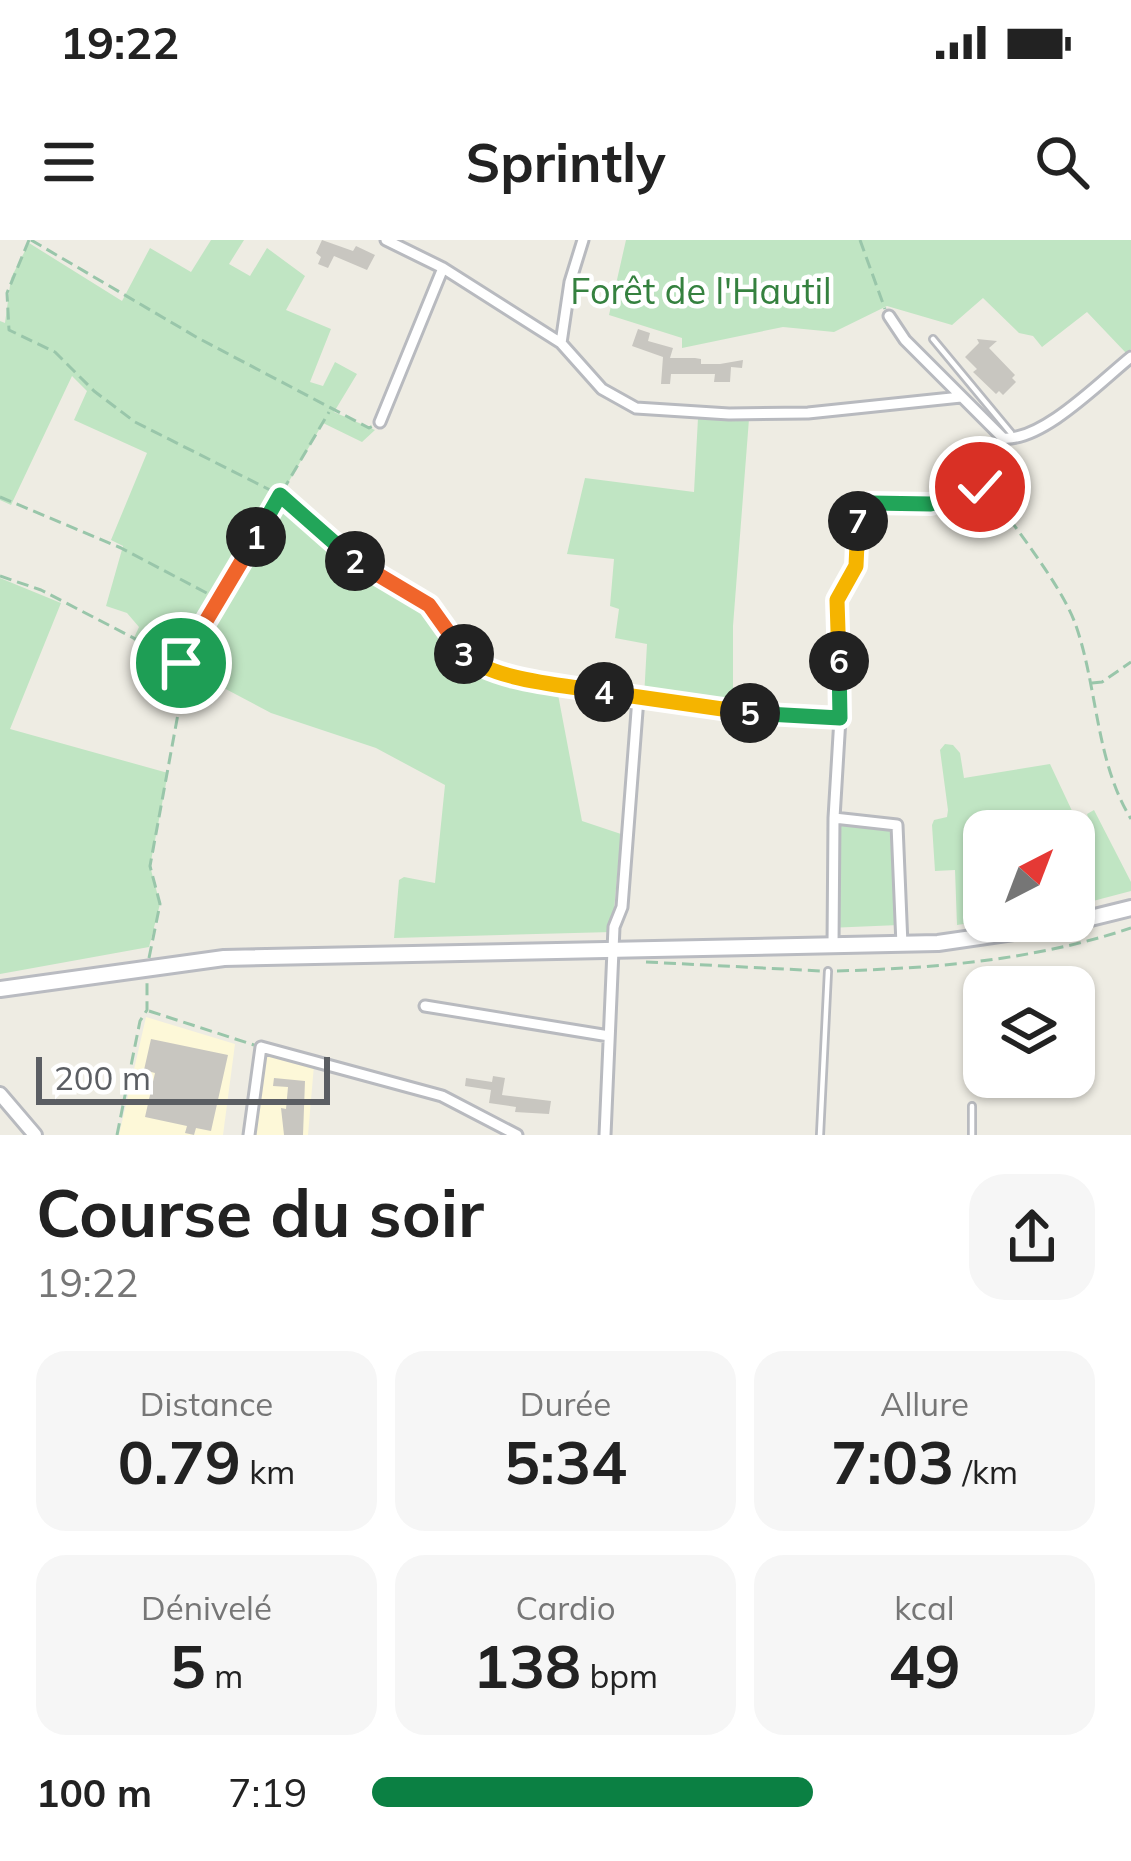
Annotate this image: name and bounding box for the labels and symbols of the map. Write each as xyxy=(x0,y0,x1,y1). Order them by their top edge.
park label: Forêt de l'Hautil xyxy=(570,268,832,313)
pin xyxy=(929,436,1031,538)
pin: 7 xyxy=(828,491,888,551)
pin: 1 xyxy=(226,507,286,567)
pin: 2 xyxy=(325,531,385,591)
pin xyxy=(130,612,232,714)
pin: 3 xyxy=(434,624,494,684)
pin: 6 xyxy=(809,631,869,691)
pin: 4 xyxy=(574,662,634,722)
pin: 5 xyxy=(720,683,780,743)
north arrow xyxy=(963,810,1095,942)
scale bar xyxy=(36,1051,330,1104)

